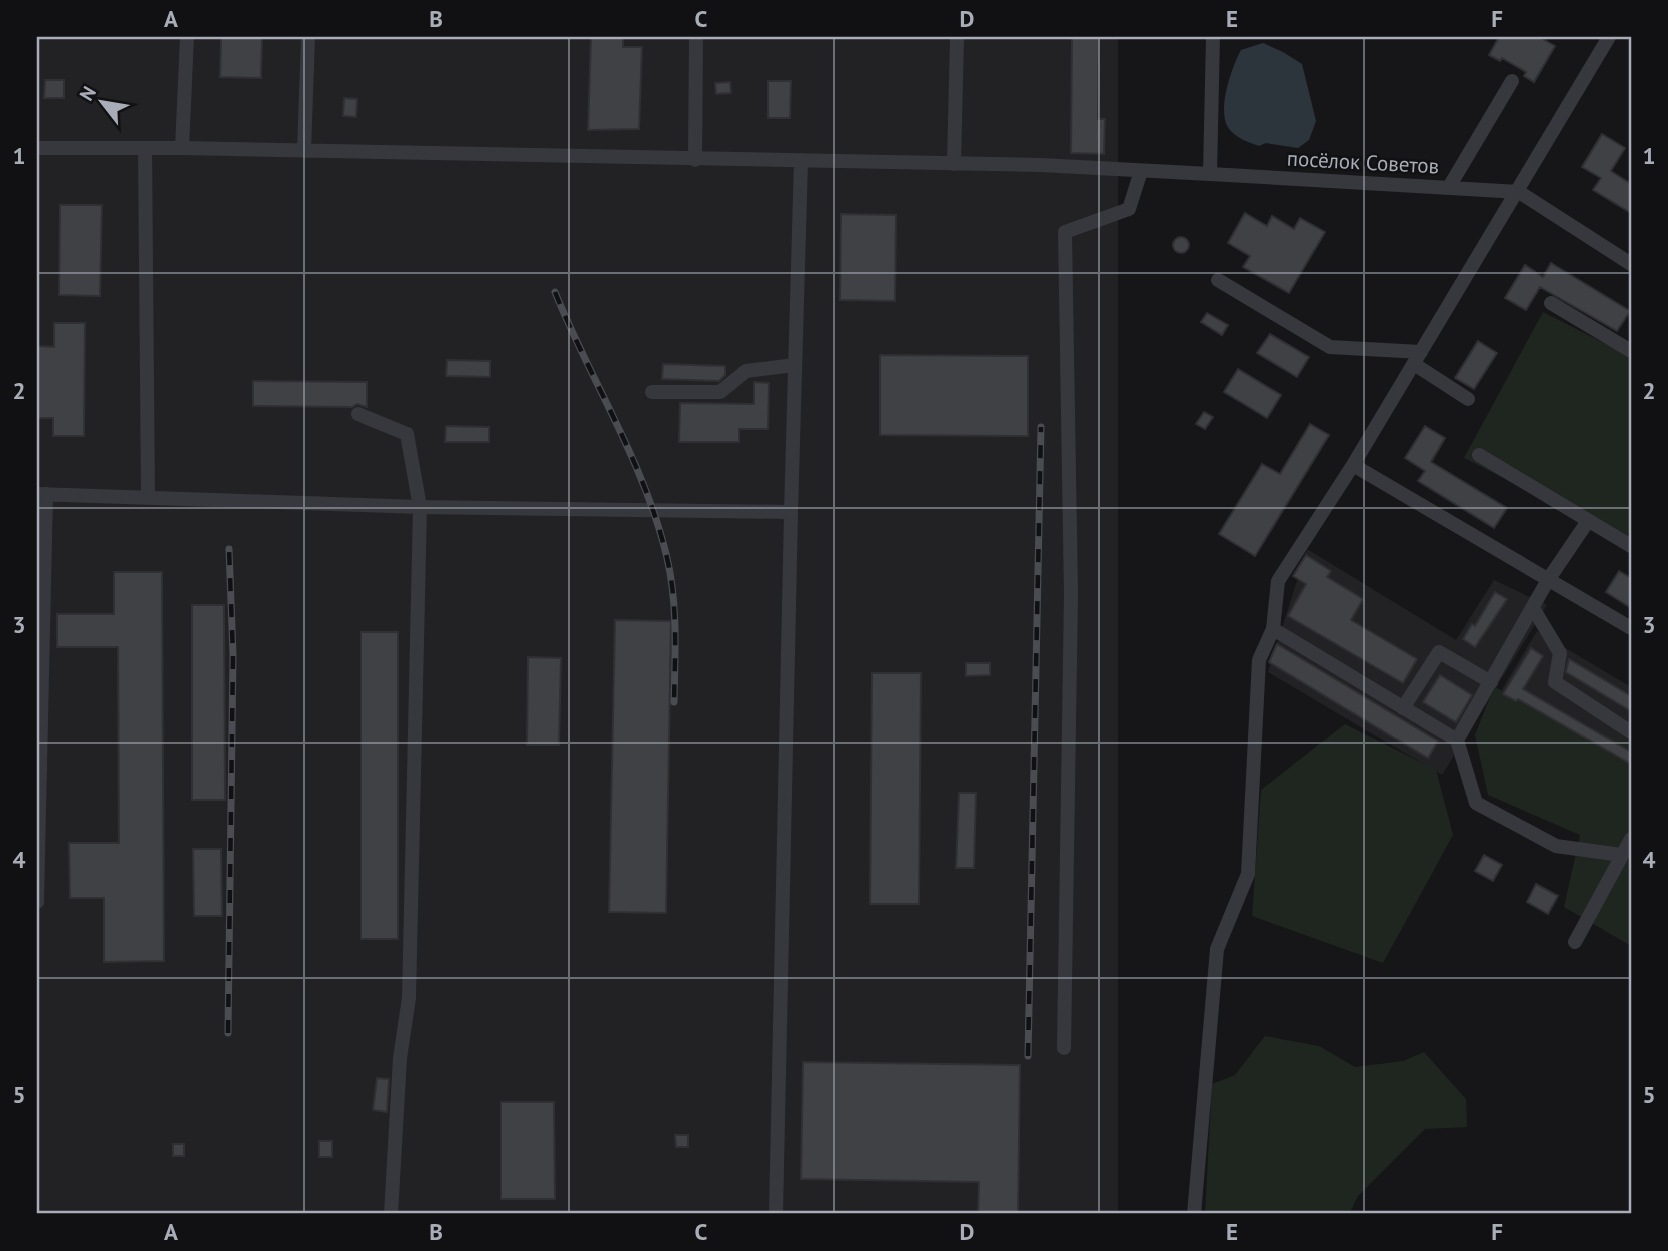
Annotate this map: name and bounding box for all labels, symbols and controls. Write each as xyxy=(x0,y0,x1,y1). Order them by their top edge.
text: A xyxy=(164,4,178,33)
text: B xyxy=(429,4,443,33)
text: C xyxy=(695,4,708,33)
text: D xyxy=(960,4,974,33)
text: E xyxy=(1226,4,1238,33)
text: F xyxy=(1491,4,1503,33)
north arrow xyxy=(66,66,136,136)
text: N xyxy=(74,82,101,105)
text: 1 xyxy=(12,141,26,170)
text: 1 xyxy=(1642,141,1656,170)
street label: посёлок Советов xyxy=(1286,145,1440,179)
text: 2 xyxy=(12,376,26,405)
text: 2 xyxy=(1642,376,1656,405)
text: 3 xyxy=(12,610,26,639)
text: 3 xyxy=(1642,610,1656,639)
text: 4 xyxy=(12,845,26,874)
text: 4 xyxy=(1642,845,1656,874)
text: 5 xyxy=(12,1080,26,1109)
text: 5 xyxy=(1642,1080,1656,1109)
text: A xyxy=(164,1217,178,1246)
text: B xyxy=(429,1217,443,1246)
text: C xyxy=(695,1217,708,1246)
text: D xyxy=(960,1217,974,1246)
text: E xyxy=(1226,1217,1238,1246)
text: F xyxy=(1491,1217,1503,1246)

